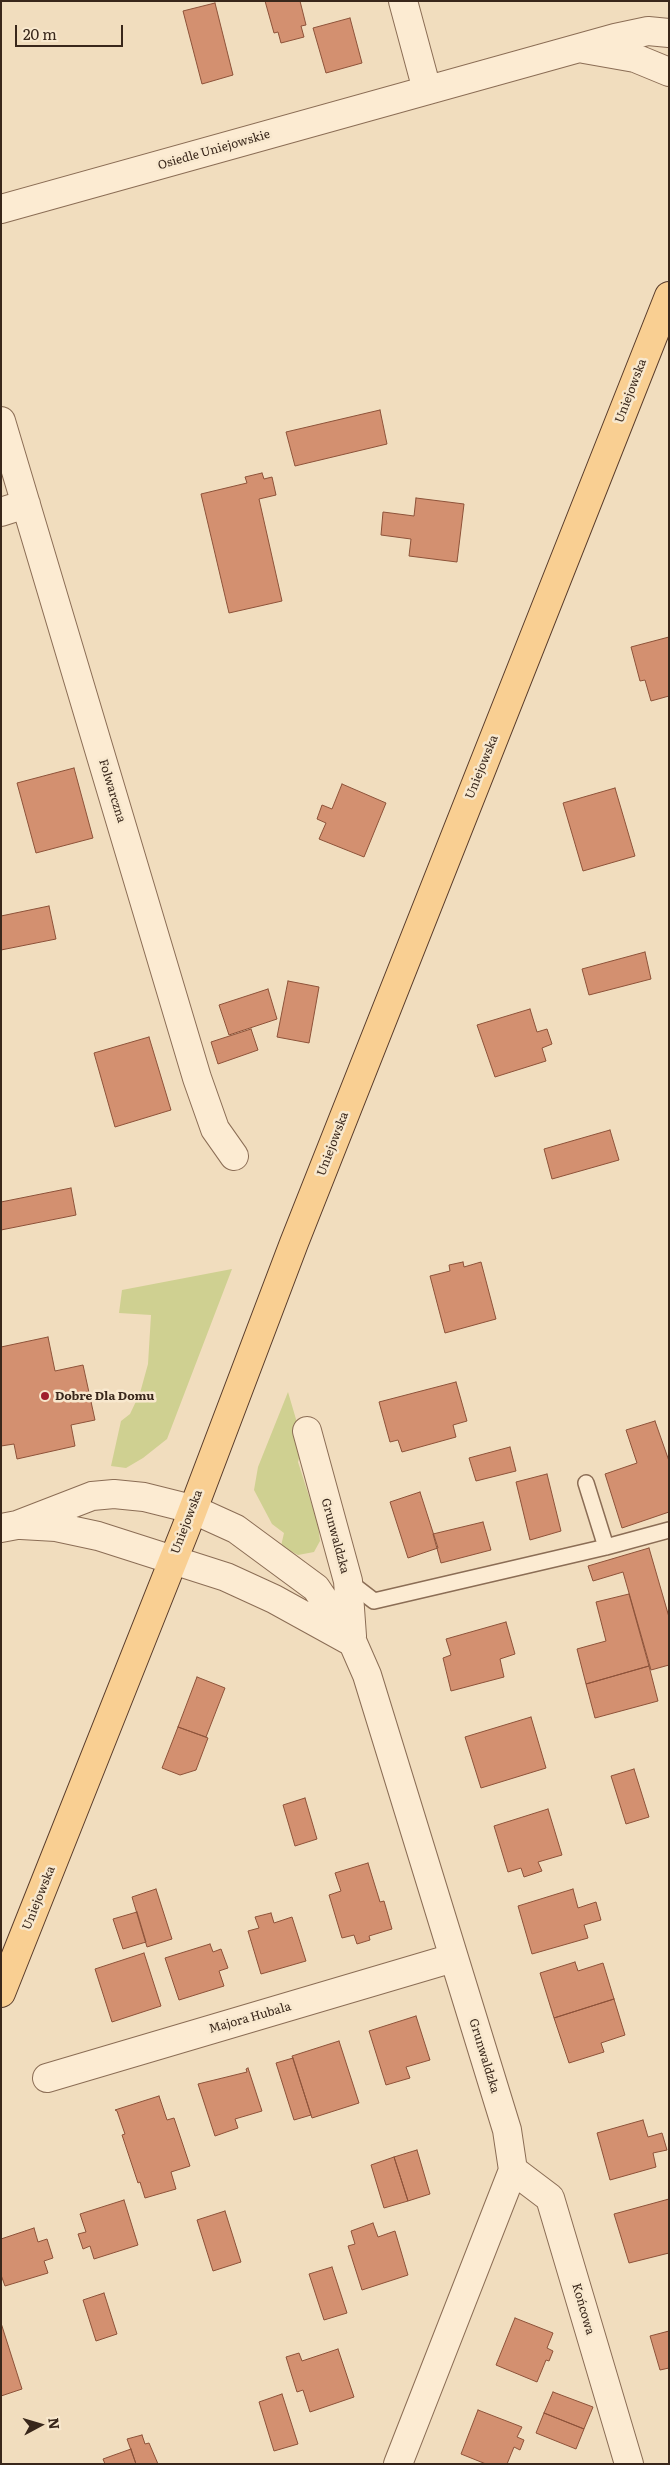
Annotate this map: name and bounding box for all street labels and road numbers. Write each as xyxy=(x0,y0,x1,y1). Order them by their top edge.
street label: Osiedle Uniejowskie xyxy=(156,127,272,173)
street label: Uniejowska xyxy=(612,357,650,425)
street label: Uniejowska xyxy=(463,733,501,801)
street label: Folwarczna xyxy=(95,757,129,825)
street label: Uniejowska xyxy=(314,1110,352,1178)
street label: Uniejowska xyxy=(168,1488,206,1556)
street label: Grunwaldzka xyxy=(318,1497,352,1575)
street label: Uniejowska xyxy=(20,1864,58,1932)
street label: Majora Hubala xyxy=(207,1999,293,2037)
street label: Grunwaldzka xyxy=(466,2017,502,2095)
street label: Końcowa xyxy=(569,2281,597,2337)

